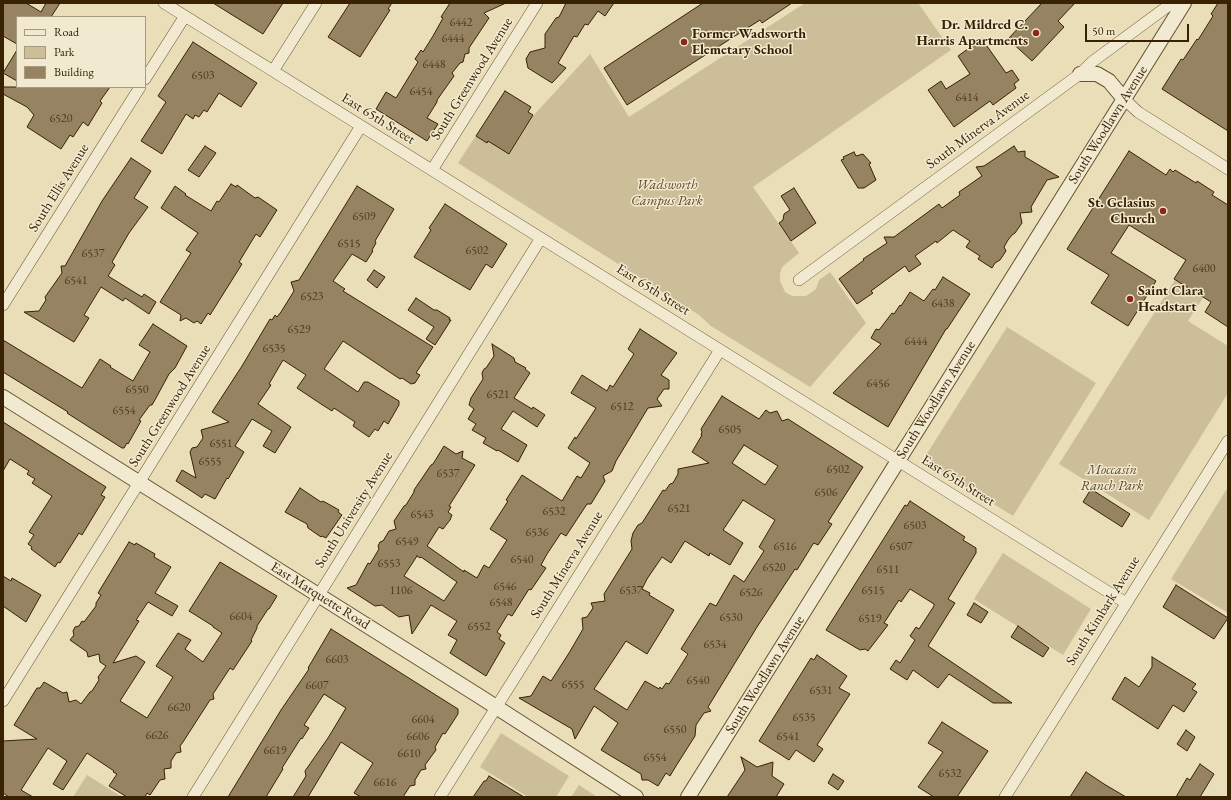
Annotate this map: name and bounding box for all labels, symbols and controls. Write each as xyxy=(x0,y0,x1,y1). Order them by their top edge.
street label: South Greenwood Avenue xyxy=(427,15,517,143)
legend xyxy=(16,16,146,88)
house number: 6442 xyxy=(449,16,473,30)
scale bar xyxy=(1087,16,1191,42)
place label: Dr. Mildred C. Harris Apartments xyxy=(917,17,1028,50)
text: 50 m xyxy=(1092,23,1115,39)
text: Road xyxy=(54,24,79,40)
place label: Former Wadsworth Elemetary School xyxy=(692,26,806,58)
marker: Dr. Mildred C. Harris Apartments xyxy=(1031,28,1041,38)
house number: 6444 xyxy=(441,32,465,46)
marker: Former Wadsworth Elemetary School xyxy=(679,37,689,47)
text: Park xyxy=(54,44,74,60)
house number: 6448 xyxy=(422,58,446,72)
street label: South Woodlawn Avenue xyxy=(1065,63,1151,187)
text: Building xyxy=(54,64,94,80)
house number: 6503 xyxy=(191,69,215,83)
house number: 6454 xyxy=(409,85,433,99)
street label: South Minerva Avenue xyxy=(923,87,1033,173)
street label: East 65th Street xyxy=(338,90,418,148)
house number: 6414 xyxy=(955,91,979,105)
house number: 6520 xyxy=(49,112,73,126)
street label: South Ellis Avenue xyxy=(25,141,93,235)
park label: Wadsworth Campus Park xyxy=(631,177,703,210)
place label: St. Gelasius Church xyxy=(1088,195,1155,228)
marker: St. Gelasius Church xyxy=(1158,206,1168,216)
house number: 6509 xyxy=(352,210,376,224)
house number: 6515 xyxy=(337,237,361,251)
house number: 6502 xyxy=(465,244,489,258)
house number: 6537 xyxy=(81,247,105,261)
street label: East 65th Street xyxy=(613,261,693,319)
house number: 6400 xyxy=(1192,262,1216,276)
house number: 6541 xyxy=(64,274,88,288)
place label: Saint Clara Headstart xyxy=(1138,283,1203,316)
house number: 6523 xyxy=(300,290,324,304)
marker: Saint Clara Headstart xyxy=(1125,294,1135,304)
house number: 6438 xyxy=(931,297,955,311)
house number: 6529 xyxy=(287,323,311,337)
house number: 6444 xyxy=(904,335,928,349)
street label: South Woodlawn Avenue xyxy=(893,338,979,462)
street label: South Greenwood Avenue xyxy=(125,342,215,470)
house number: 6535 xyxy=(262,342,286,356)
house number: 6456 xyxy=(866,377,890,391)
house number: 6550 xyxy=(125,383,149,397)
house number: 6521 xyxy=(486,388,510,402)
house number: 6512 xyxy=(610,400,634,414)
house number: 6554 xyxy=(112,404,136,418)
house number: 6505 xyxy=(718,423,742,437)
house number: 6551 xyxy=(209,437,233,451)
street label: South University Avenue xyxy=(311,449,397,571)
street label: East 65th Street xyxy=(918,452,998,510)
house number: 6555 xyxy=(198,455,222,469)
park label: Moccasin Ranch Park xyxy=(1081,462,1143,494)
house number: 6502 xyxy=(826,463,850,477)
house number: 6537 xyxy=(436,467,460,481)
house number: 6506 xyxy=(814,486,838,500)
house number: 6521 xyxy=(667,502,691,516)
house number: 6532 xyxy=(542,505,566,519)
house number: 6543 xyxy=(410,508,434,522)
street label: South Minerva Avenue xyxy=(527,508,607,622)
house number: 6503 xyxy=(903,519,927,533)
house number: 6536 xyxy=(525,526,549,540)
house number: 6549 xyxy=(395,535,419,549)
house number: 6516 xyxy=(773,540,797,554)
house number: 6507 xyxy=(889,540,913,554)
house number: 6540 xyxy=(510,553,534,567)
street label: South Kimbark Avenue xyxy=(1063,553,1143,669)
house number: 6553 xyxy=(377,557,401,571)
street label: East Marquette Road xyxy=(267,559,373,633)
house number: 6520 xyxy=(762,561,786,575)
house number: 6511 xyxy=(876,563,900,577)
house number: 6546 xyxy=(493,580,517,594)
house number: 1106 xyxy=(389,584,413,598)
house number: 6537 xyxy=(619,584,643,598)
house number: 6515 xyxy=(861,584,885,598)
house number: 6526 xyxy=(739,586,763,600)
house number: 6548 xyxy=(489,596,513,610)
house number: 6604 xyxy=(229,610,253,624)
house number: 6530 xyxy=(719,611,743,625)
house number: 6519 xyxy=(858,612,882,626)
street label: South Woodlawn Avenue xyxy=(722,613,808,737)
house number: 6552 xyxy=(467,620,491,634)
house number: 6534 xyxy=(703,638,727,652)
house number: 6603 xyxy=(325,653,349,667)
house number: 6540 xyxy=(686,674,710,688)
house number: 6555 xyxy=(561,678,585,692)
house number: 6607 xyxy=(305,679,329,693)
house number: 6531 xyxy=(809,684,833,698)
house number: 6620 xyxy=(167,701,191,715)
house number: 6535 xyxy=(792,711,816,725)
house number: 6604 xyxy=(411,713,435,727)
house number: 6550 xyxy=(663,723,687,737)
house number: 6626 xyxy=(145,729,169,743)
house number: 6606 xyxy=(406,730,430,744)
house number: 6541 xyxy=(776,730,800,744)
house number: 6619 xyxy=(263,744,287,758)
house number: 6610 xyxy=(397,747,421,761)
house number: 6554 xyxy=(643,751,667,765)
house number: 6532 xyxy=(938,767,962,781)
house number: 6616 xyxy=(373,776,397,790)

